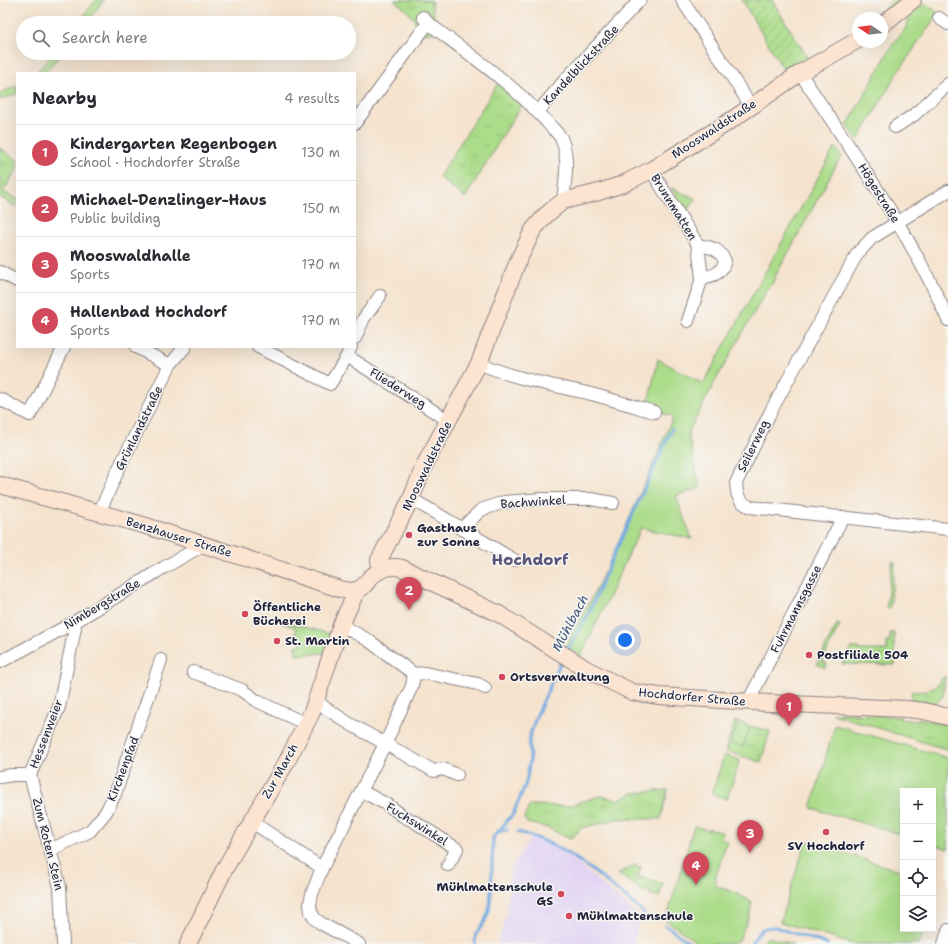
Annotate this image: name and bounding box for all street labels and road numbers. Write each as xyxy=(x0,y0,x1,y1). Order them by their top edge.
street label: Kandelblickstraße xyxy=(540,21,623,109)
street label: Mooswaldstraße xyxy=(669,96,760,162)
street label: Högestraße xyxy=(854,160,904,226)
street label: Brunnmatten xyxy=(647,171,701,243)
street label: Fliederweg xyxy=(367,364,429,412)
street label: Grünlandstraße xyxy=(112,383,167,473)
street label: Seilerweg xyxy=(733,417,773,475)
street label: Mooswaldstraße xyxy=(398,418,456,514)
street label: Bachwinkel xyxy=(500,492,566,512)
street label: Benzhauser Straße xyxy=(124,513,234,561)
street label: Fuhrmannsgasse xyxy=(767,562,825,656)
street label: Nimbergstraße xyxy=(61,575,143,633)
street label: Hochdorfer Straße xyxy=(638,684,747,710)
street label: Hessenweier xyxy=(25,697,67,771)
street label: Kirchenpfad xyxy=(103,734,143,804)
street label: Zur March xyxy=(258,741,302,801)
street label: Zum Roten Stein xyxy=(29,796,67,892)
street label: Fuchswinkel xyxy=(383,799,451,849)

